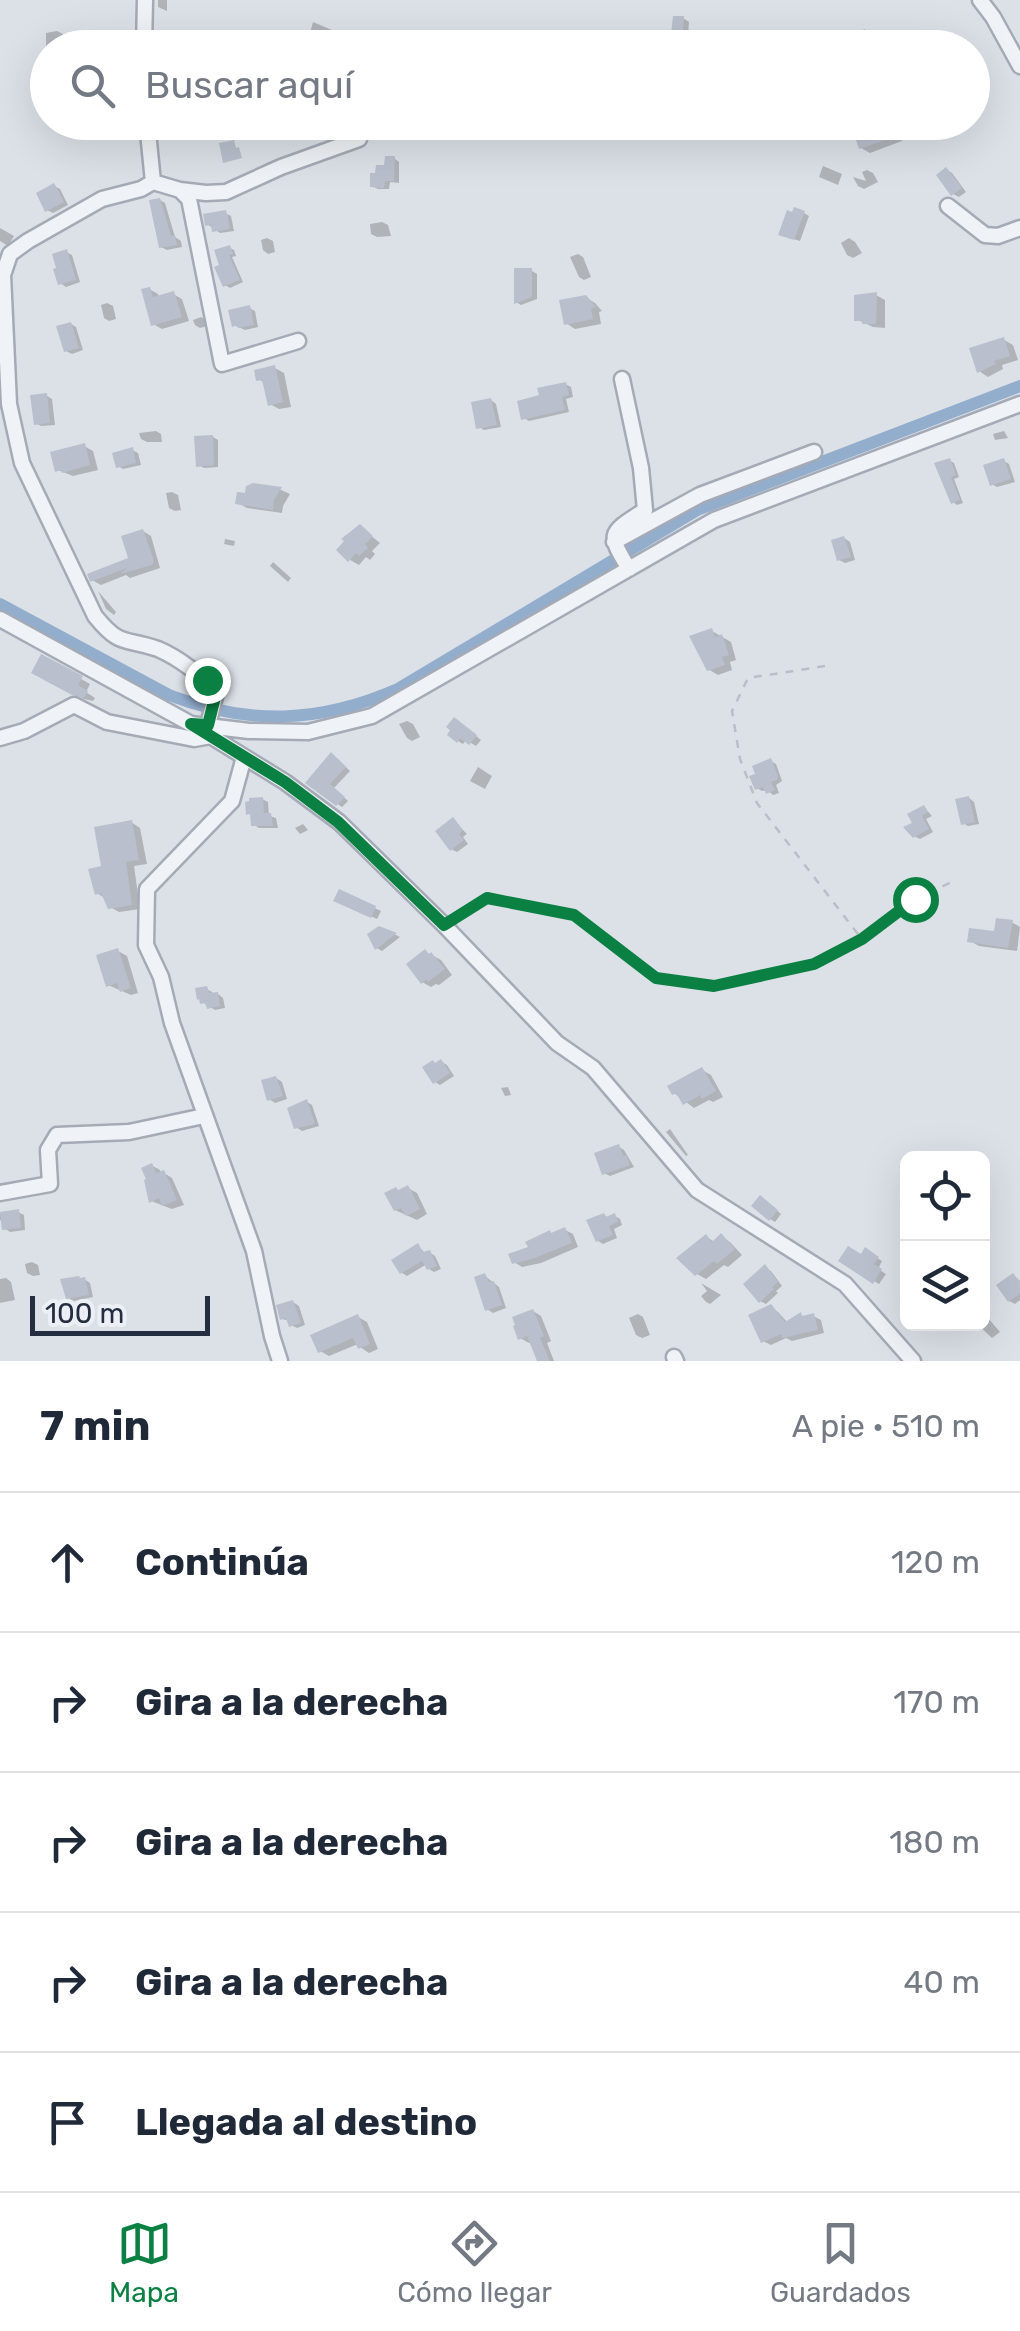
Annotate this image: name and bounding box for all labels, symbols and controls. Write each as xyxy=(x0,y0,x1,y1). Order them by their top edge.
search box xyxy=(30,30,990,140)
icon: search xyxy=(65,58,120,113)
text: Buscar aquí xyxy=(145,62,353,108)
route end xyxy=(185,658,231,704)
route start xyxy=(893,877,939,923)
map controls xyxy=(900,1151,990,1331)
button: locate xyxy=(900,1151,990,1241)
button: layers xyxy=(900,1241,990,1331)
scale bar xyxy=(30,1291,210,1336)
text: 100 m xyxy=(45,1297,124,1330)
text: 7 min xyxy=(40,1401,151,1451)
text: A pie · 510 m xyxy=(792,1407,980,1445)
icon: ahead xyxy=(40,1535,95,1590)
text: Continúa xyxy=(135,1539,309,1585)
text: 120 m xyxy=(891,1543,980,1581)
icon: right xyxy=(40,1675,95,1730)
text: Gira a la derecha xyxy=(135,1679,448,1725)
text: 170 m xyxy=(893,1683,980,1721)
icon: right xyxy=(40,1815,95,1870)
text: Gira a la derecha xyxy=(135,1819,448,1865)
text: 180 m xyxy=(889,1823,980,1861)
icon: right xyxy=(40,1955,95,2010)
text: Gira a la derecha xyxy=(135,1959,448,2005)
text: 40 m xyxy=(904,1963,980,2001)
icon: arrive xyxy=(40,2095,95,2150)
text: Llegada al destino xyxy=(135,2099,477,2145)
tab: Mapa xyxy=(109,2216,179,2309)
tab: Cómo llegar xyxy=(397,2216,552,2309)
tab: Guardados xyxy=(770,2216,911,2309)

